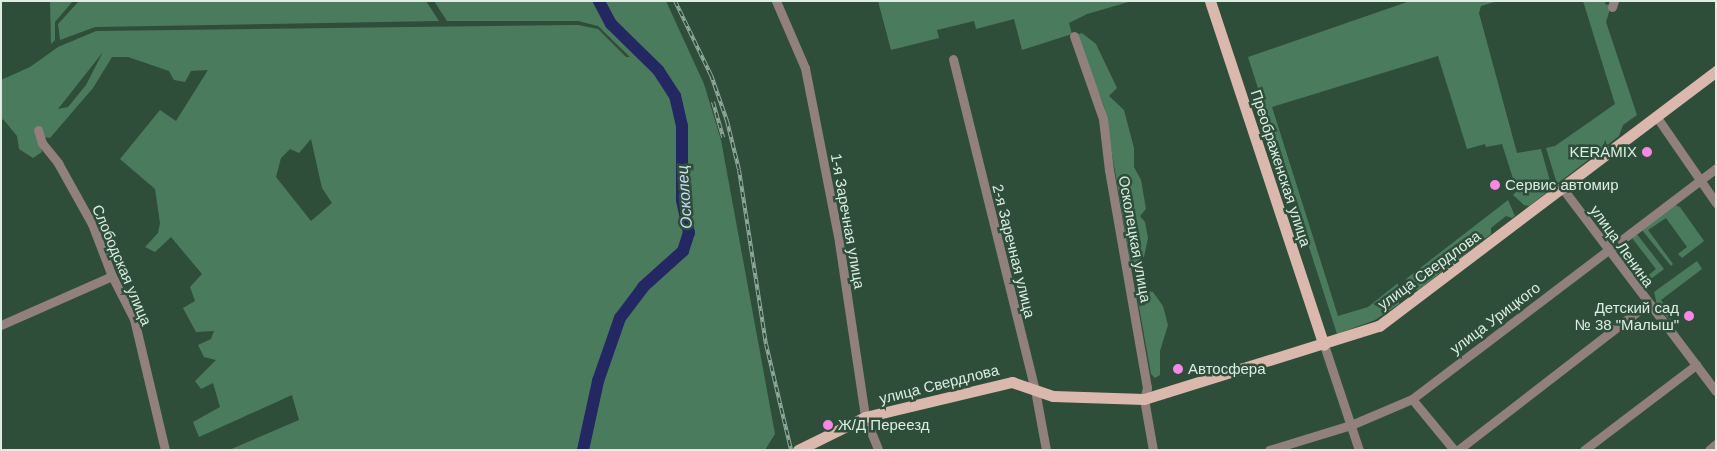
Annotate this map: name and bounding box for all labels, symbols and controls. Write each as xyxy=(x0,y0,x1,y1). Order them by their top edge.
street label: Преображенская улица xyxy=(1247,87,1315,249)
place label: KERAMIX xyxy=(1569,143,1637,161)
marker: KERAMIX xyxy=(1641,146,1653,158)
street label: 1-я Заречная улица xyxy=(827,152,869,290)
water label: Осколец xyxy=(673,165,697,229)
street label: Осколецкая улица xyxy=(1115,174,1155,304)
place label: Сервис автомир xyxy=(1505,176,1619,194)
marker: Сервис автомир xyxy=(1489,179,1501,191)
street label: 2-я Заречная улица xyxy=(989,182,1039,320)
street label: Слободская улица xyxy=(88,202,156,328)
street label: улица Ленина xyxy=(1586,202,1658,290)
street label: улица Свердлова xyxy=(1374,227,1484,313)
street label: улица Урицкого xyxy=(1446,278,1544,358)
place label: Детский сад № 38 "Малыш" xyxy=(1575,298,1679,333)
marker: Детский сад № 38 "Малыш" xyxy=(1683,310,1695,322)
street label: улица Свердлова xyxy=(877,360,1001,408)
place label: Автосфера xyxy=(1188,360,1266,378)
marker: Автосфера xyxy=(1172,363,1184,375)
place label: Ж/Д Переезд xyxy=(838,416,929,434)
marker: Ж/Д Переезд xyxy=(822,419,834,431)

